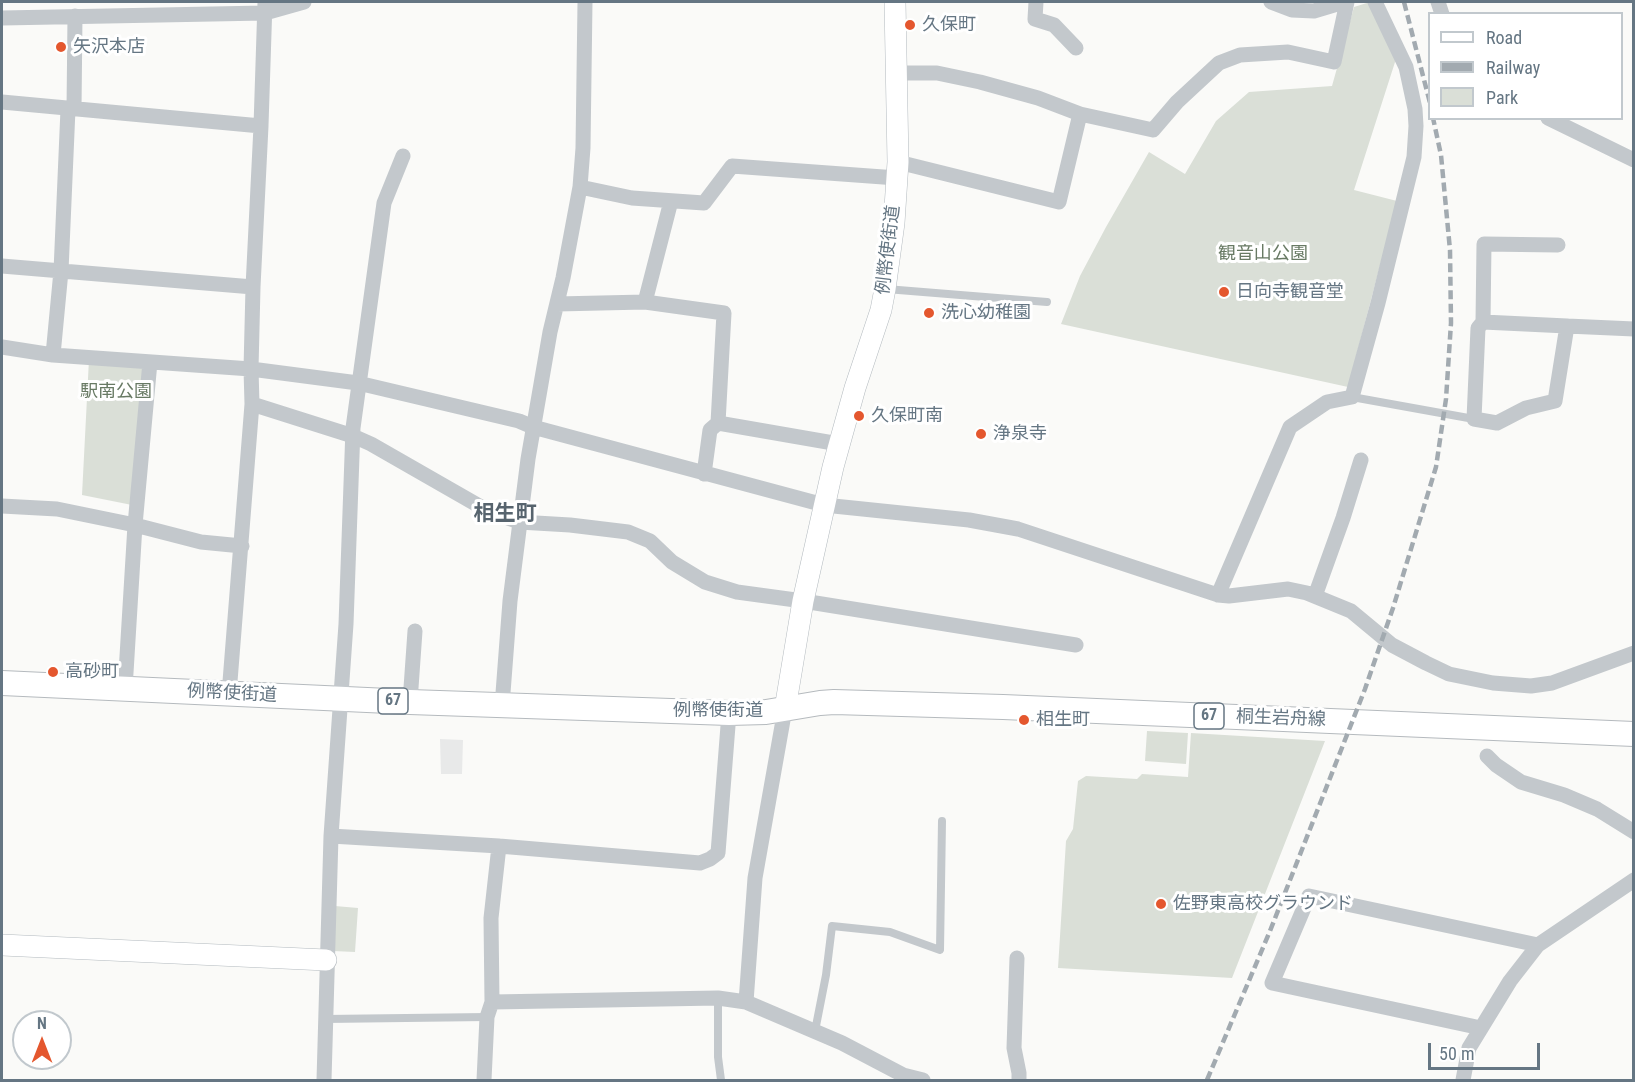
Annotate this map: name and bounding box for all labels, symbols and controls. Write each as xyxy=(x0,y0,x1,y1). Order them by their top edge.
legend xyxy=(1428,12,1623,120)
place label: 久保町 xyxy=(922,14,976,36)
marker: 久保町 xyxy=(903,18,917,32)
text: Road xyxy=(1486,27,1522,48)
place label: 矢沢本店 xyxy=(73,36,145,58)
marker: 矢沢本店 xyxy=(54,40,68,54)
text: Railway xyxy=(1486,57,1540,78)
text: Park xyxy=(1486,87,1518,108)
street label: 例幣使街道 xyxy=(873,204,905,296)
park label: 観音山公園 xyxy=(1218,243,1308,265)
place label: 日向寺観音堂 xyxy=(1236,281,1344,303)
marker: 日向寺観音堂 xyxy=(1217,285,1231,299)
place label: 洗心幼稚園 xyxy=(941,302,1031,324)
marker: 洗心幼稚園 xyxy=(922,306,936,320)
park label: 駅南公園 xyxy=(80,381,152,403)
place label: 久保町南 xyxy=(871,405,943,427)
marker: 久保町南 xyxy=(852,409,866,423)
place label: 浄泉寺 xyxy=(993,423,1047,445)
marker: 浄泉寺 xyxy=(974,427,988,441)
district label: 相生町 xyxy=(474,502,536,528)
place label: 高砂町 xyxy=(65,661,119,683)
marker: 高砂町 xyxy=(46,665,60,679)
street label: 例幣使街道 xyxy=(186,681,278,707)
road number: 67 xyxy=(378,688,408,714)
street label: 例幣使街道 xyxy=(673,700,763,722)
road number: 67 xyxy=(1194,703,1224,729)
street label: 桐生岩舟線 xyxy=(1236,707,1326,731)
place label: 相生町 xyxy=(1036,709,1090,731)
marker: 相生町 xyxy=(1017,713,1031,727)
place label: 佐野東高校グラウンド xyxy=(1173,893,1353,915)
marker: 佐野東高校グラウンド xyxy=(1154,897,1168,911)
north arrow xyxy=(12,1010,72,1070)
text: N xyxy=(37,1014,47,1033)
scale bar xyxy=(1431,1031,1544,1069)
text: 50 m xyxy=(1439,1043,1474,1064)

